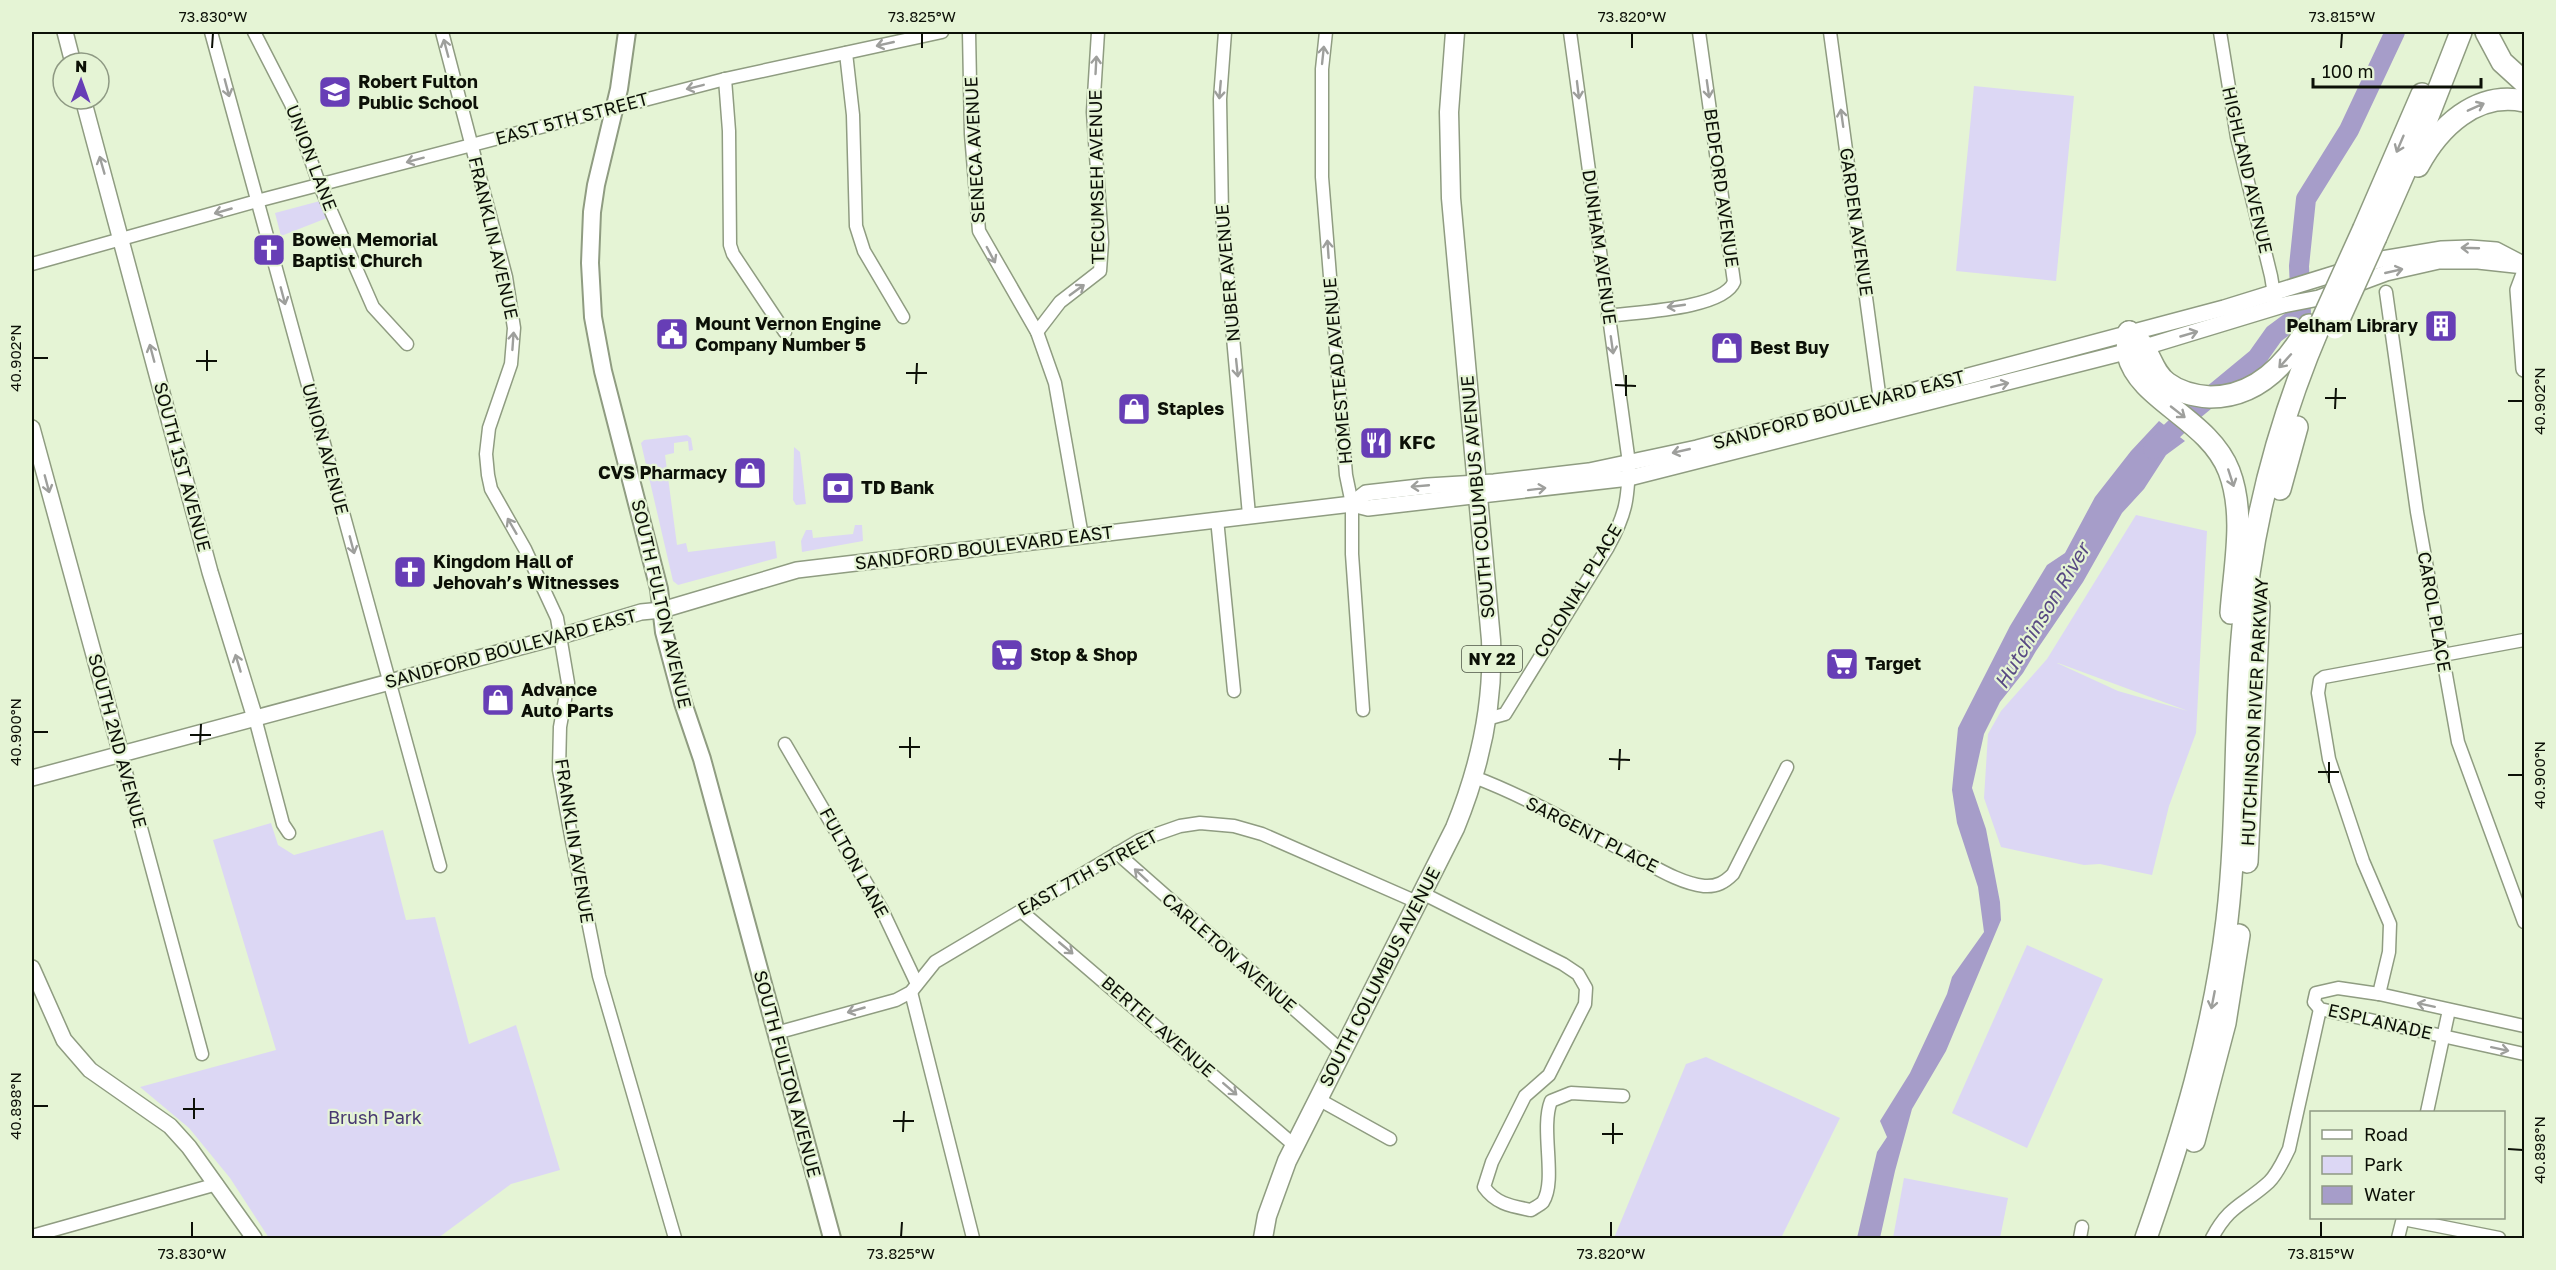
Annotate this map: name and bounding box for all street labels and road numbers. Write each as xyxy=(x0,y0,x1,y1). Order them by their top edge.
street label: SENECA AVENUE xyxy=(959,76,989,224)
street label: HIGHLAND AVENUE xyxy=(2218,84,2278,255)
street label: EAST 5TH STREET xyxy=(493,87,651,149)
street label: TECUMSEH AVENUE xyxy=(1083,89,1109,265)
street label: UNION LANE xyxy=(282,102,342,214)
street label: BEDFORD AVENUE xyxy=(1700,107,1744,269)
street label: GARDEN AVENUE xyxy=(1836,146,1878,297)
street label: FRANKLIN AVENUE xyxy=(465,154,523,321)
street label: DUNHAM AVENUE xyxy=(1578,168,1622,326)
street label: NUBER AVENUE xyxy=(1210,203,1244,343)
street label: HOMESTEAD AVENUE xyxy=(1318,277,1356,465)
street label: SANDFORD BOULEVARD EAST xyxy=(1710,365,1967,453)
street label: SOUTH COLUMBUS AVENUE xyxy=(1455,375,1499,619)
street label: SOUTH 1ST AVENUE xyxy=(150,380,216,554)
street label: UNION AVENUE xyxy=(298,381,354,517)
street label: SOUTH FULTON AVENUE xyxy=(627,497,697,710)
street label: SANDFORD BOULEVARD EAST xyxy=(853,520,1114,574)
street label: COLONIAL PLACE xyxy=(1529,520,1626,661)
street label: CAROL PLACE xyxy=(2414,550,2456,674)
street label: HUTCHINSON RIVER PARKWAY xyxy=(2236,577,2272,847)
street label: SANDFORD BOULEVARD EAST xyxy=(382,604,639,692)
road number: NY 22 xyxy=(1462,646,1522,672)
street label: SOUTH 2ND AVENUE xyxy=(84,651,152,830)
street label: FRANKLIN AVENUE xyxy=(551,757,599,925)
street label: SARGENT PLACE xyxy=(1522,791,1663,877)
street label: FULTON LANE xyxy=(816,804,894,921)
street label: EAST 7TH STREET xyxy=(1014,825,1161,920)
street label: SOUTH COLUMBUS AVENUE xyxy=(1314,863,1444,1090)
street label: CARLETON AVENUE xyxy=(1158,888,1301,1017)
street label: SOUTH FULTON AVENUE xyxy=(750,968,826,1180)
street label: BERTEL AVENUE xyxy=(1097,971,1220,1082)
street label: ESPLANADE xyxy=(2326,998,2435,1044)

